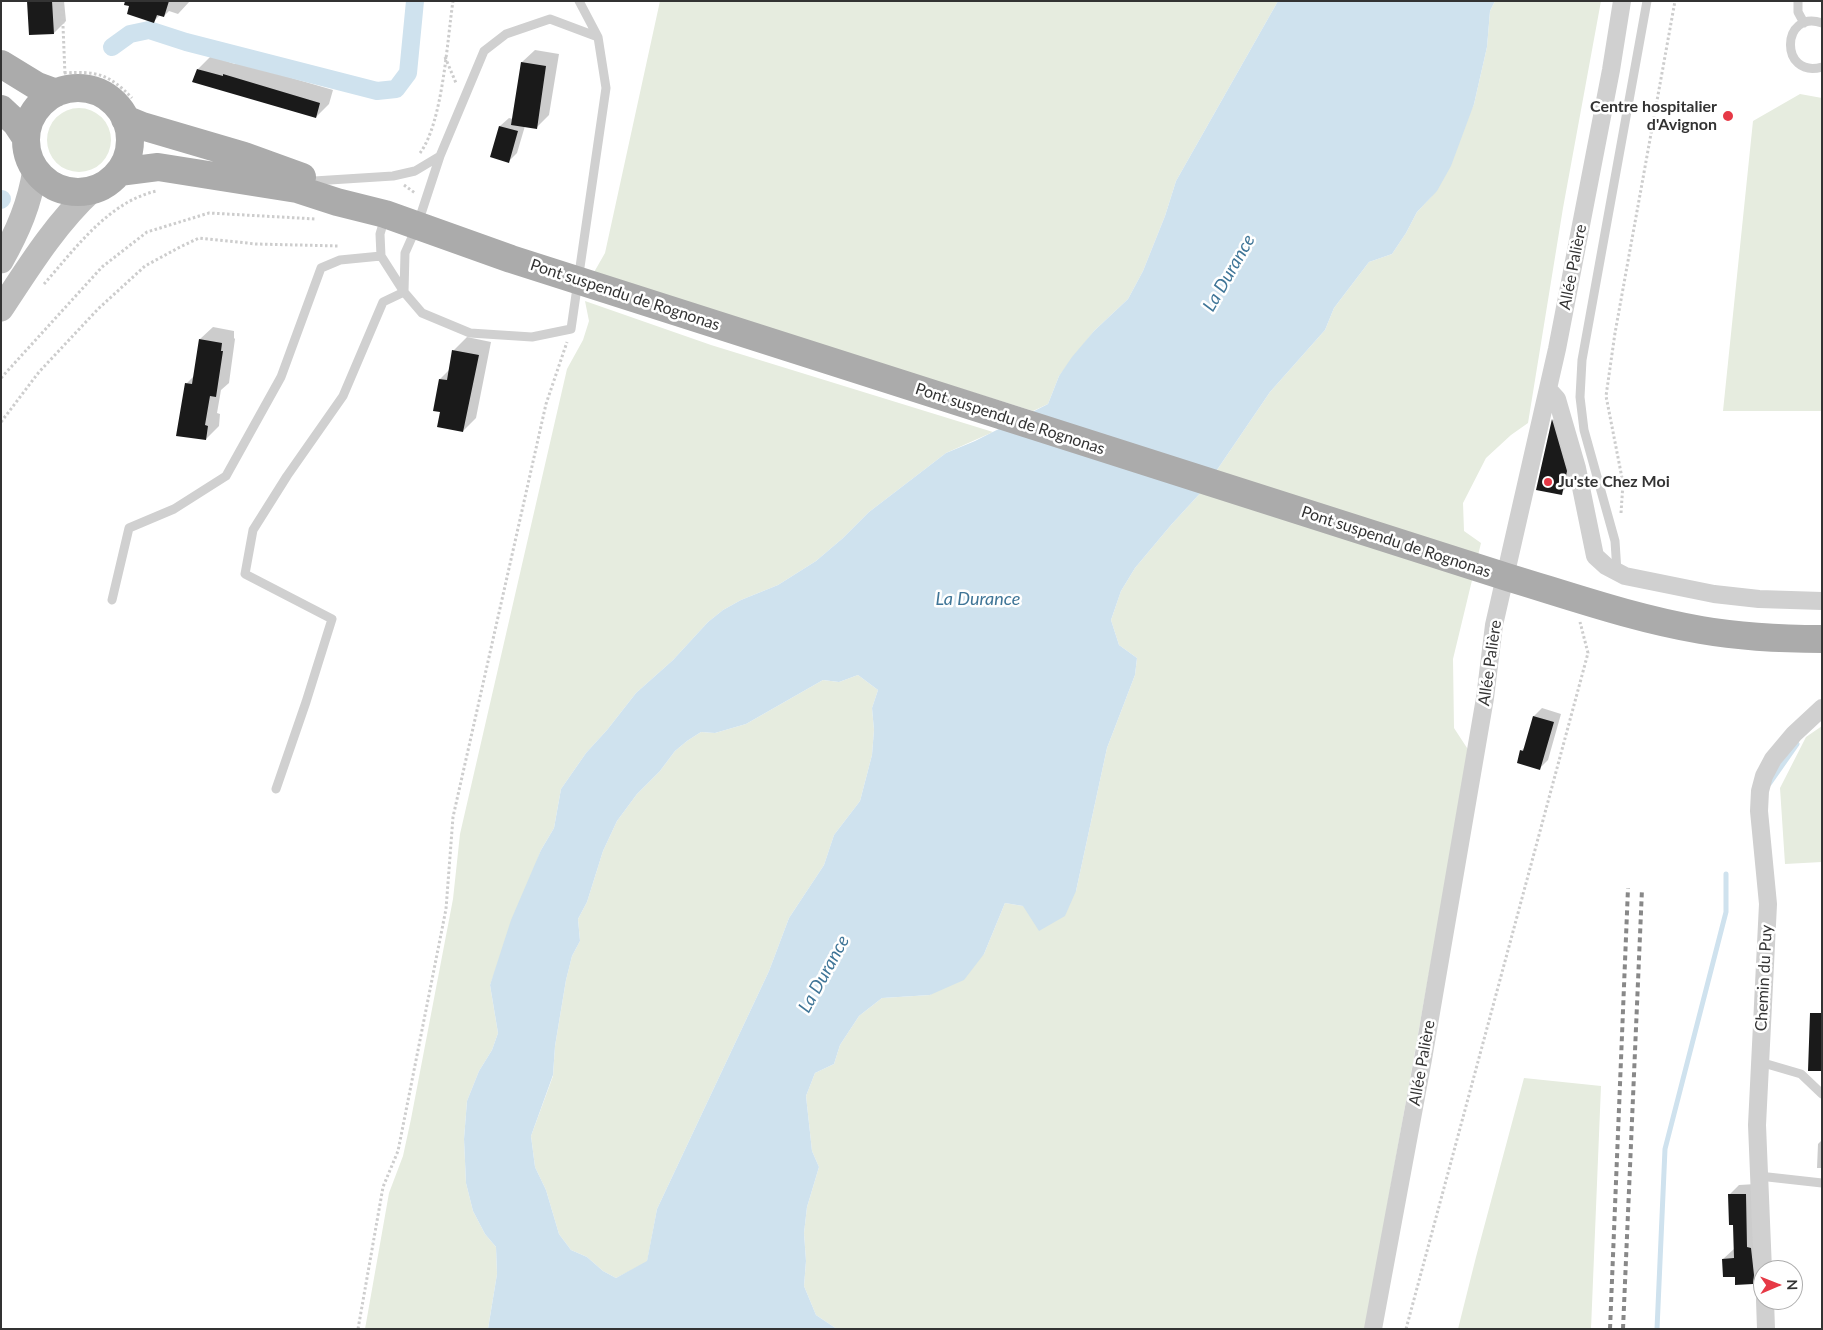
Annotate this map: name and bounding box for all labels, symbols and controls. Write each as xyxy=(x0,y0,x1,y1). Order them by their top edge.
place label: Centre hospitalier d'Avignon xyxy=(1590,97,1717,135)
marker: Centre hospitalier d'Avignon xyxy=(1721,109,1735,123)
street label: Allée Palière xyxy=(1555,223,1591,311)
water label: La Durance xyxy=(1198,231,1260,315)
street label: Pont suspendu de Rognonas xyxy=(528,255,722,335)
street label: Pont suspendu de Rognonas xyxy=(913,379,1107,459)
place label: Ju'ste Chez Moi xyxy=(1558,472,1670,492)
marker: Ju'ste Chez Moi xyxy=(1542,476,1554,488)
street label: Pont suspendu de Rognonas xyxy=(1299,502,1493,582)
water label: La Durance xyxy=(936,588,1020,610)
street label: Allée Palière xyxy=(1474,619,1506,707)
street label: Chemin du Puy xyxy=(1752,924,1776,1032)
water label: La Durance xyxy=(794,932,854,1016)
street label: Allée Palière xyxy=(1405,1019,1439,1107)
north arrow xyxy=(1753,1260,1803,1310)
text: N xyxy=(1784,1279,1801,1290)

